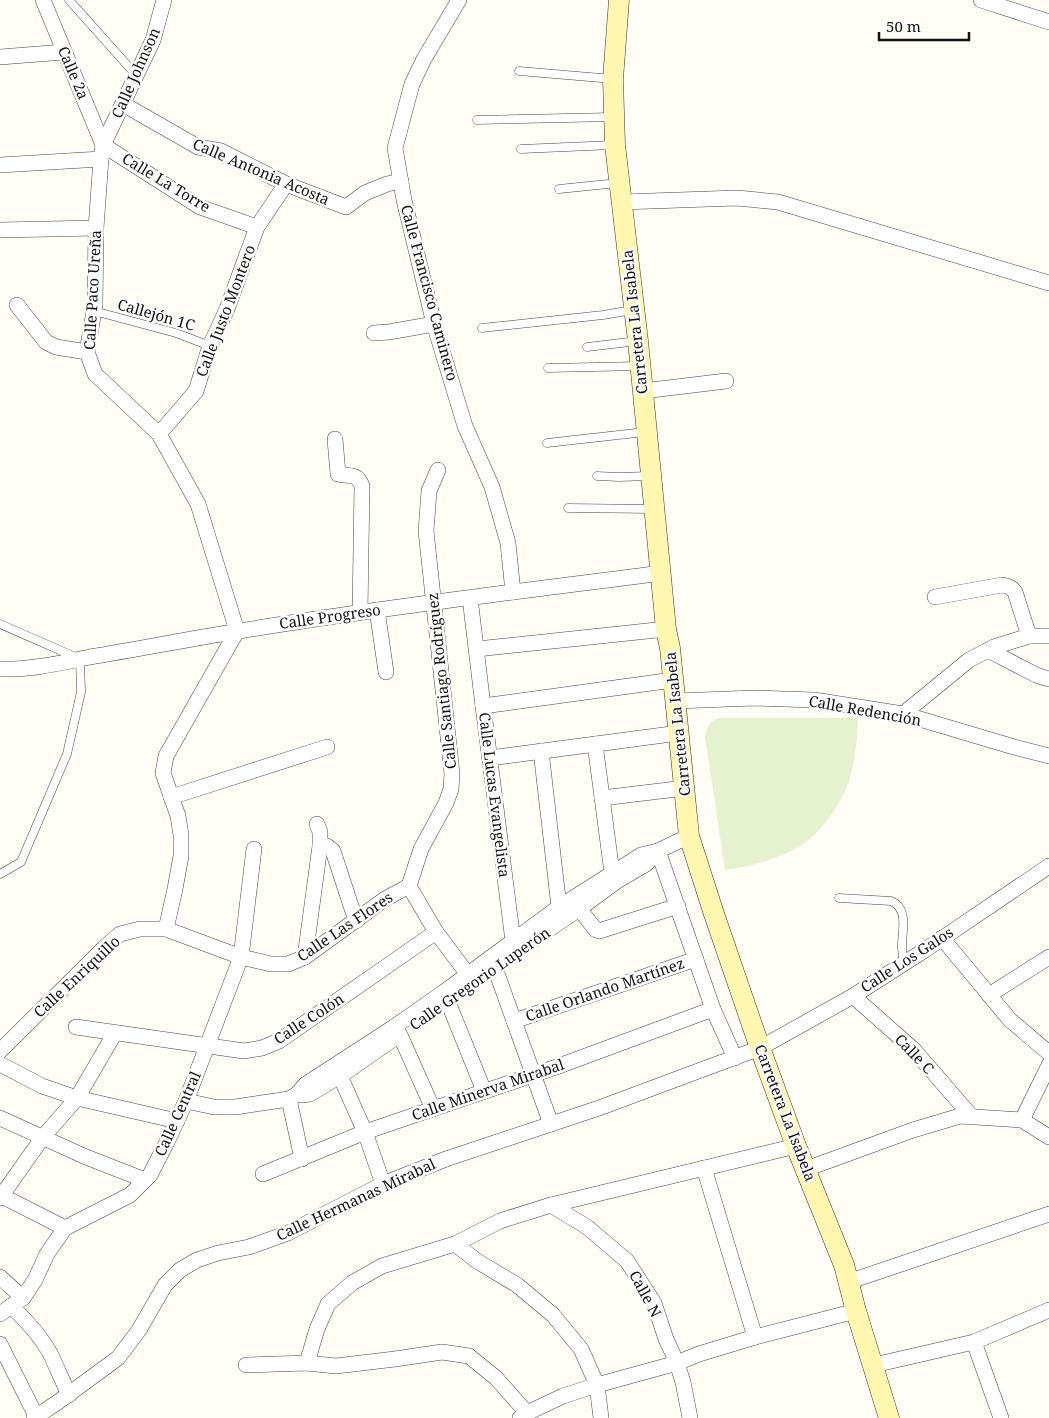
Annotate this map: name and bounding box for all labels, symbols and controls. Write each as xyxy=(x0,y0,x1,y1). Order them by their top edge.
scale bar xyxy=(879,10,969,42)
text: 50 m xyxy=(886,16,921,36)
street label: Calle Johnson xyxy=(106,24,164,121)
street label: Calle 2a xyxy=(54,43,94,102)
street label: Calle Antonia Acosta xyxy=(190,133,333,209)
street label: Calle La Torre xyxy=(119,148,214,216)
street label: Calle Francisco Caminero xyxy=(397,202,463,383)
street label: Calle Paco Ureña xyxy=(79,229,105,351)
street label: Calle Justo Montero xyxy=(191,242,259,379)
street label: Carretera La Isabela xyxy=(616,249,652,395)
street label: Callejón 1C xyxy=(115,293,197,335)
street label: Calle Santiago Rodríguez xyxy=(422,592,460,770)
street label: Calle Progreso xyxy=(278,599,382,633)
street label: Carretera La Isabela xyxy=(659,651,695,797)
street label: Calle Redención xyxy=(807,690,923,730)
street label: Calle Lucas Evangelista xyxy=(475,711,515,879)
street label: Calle Las Flores xyxy=(293,887,396,966)
street label: Calle Gregorio Luperón xyxy=(405,922,554,1034)
street label: Calle Los Galos xyxy=(856,922,957,997)
street label: Calle Enriquillo xyxy=(29,931,124,1022)
street label: Calle Orlando Martínez xyxy=(523,952,687,1026)
street label: Calle Colón xyxy=(270,988,348,1048)
street label: Calle C xyxy=(891,1029,939,1078)
street label: Carretera La Isabela xyxy=(751,1041,821,1184)
street label: Calle Minerva Mirabal xyxy=(409,1053,567,1125)
street label: Calle Central xyxy=(149,1068,205,1159)
street label: Calle Hermanas Mirabal xyxy=(273,1153,439,1245)
street label: Calle N xyxy=(625,1267,667,1321)

